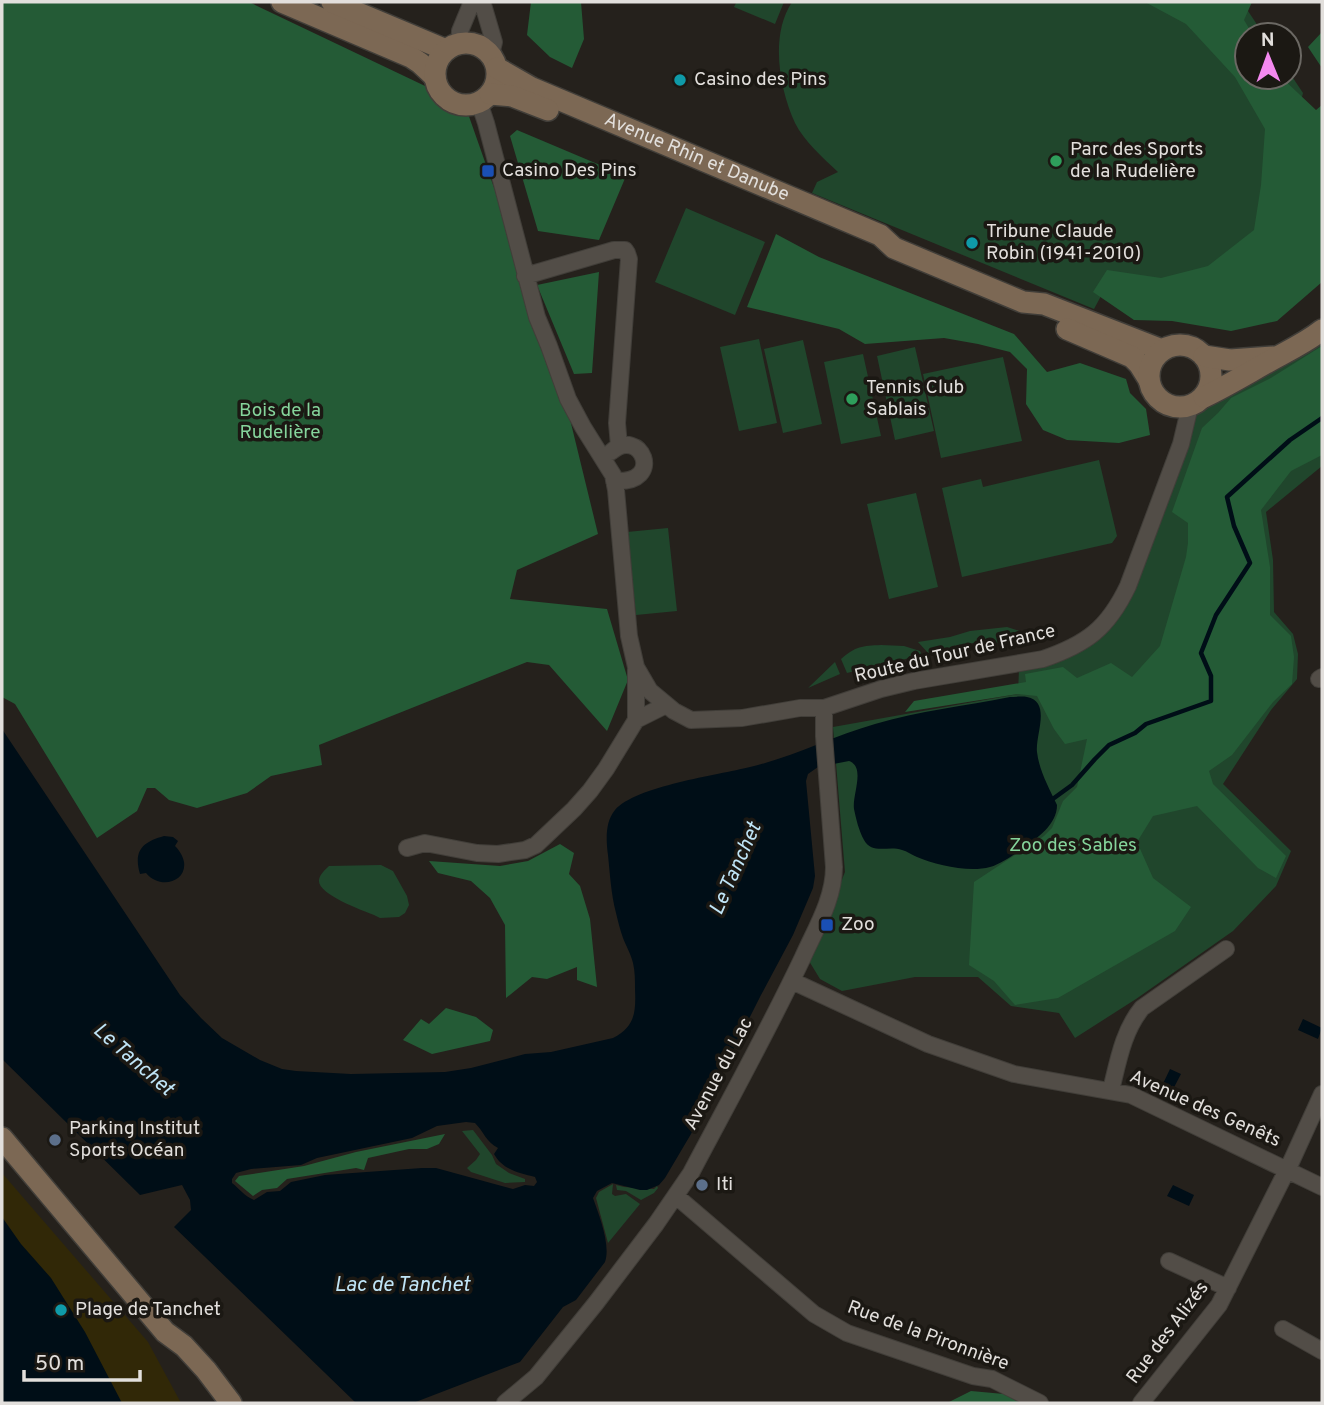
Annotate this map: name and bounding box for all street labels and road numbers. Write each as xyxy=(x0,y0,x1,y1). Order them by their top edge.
street label: Avenue Rhin et Danube xyxy=(600,108,793,207)
street label: Route du Tour de France xyxy=(852,619,1058,689)
street label: Avenue du Lac xyxy=(679,1014,759,1134)
street label: Avenue des Genêts xyxy=(1126,1065,1284,1153)
street label: Rue des Alizés xyxy=(1122,1277,1214,1389)
street label: Rue de la Pironnière xyxy=(844,1296,1012,1376)

